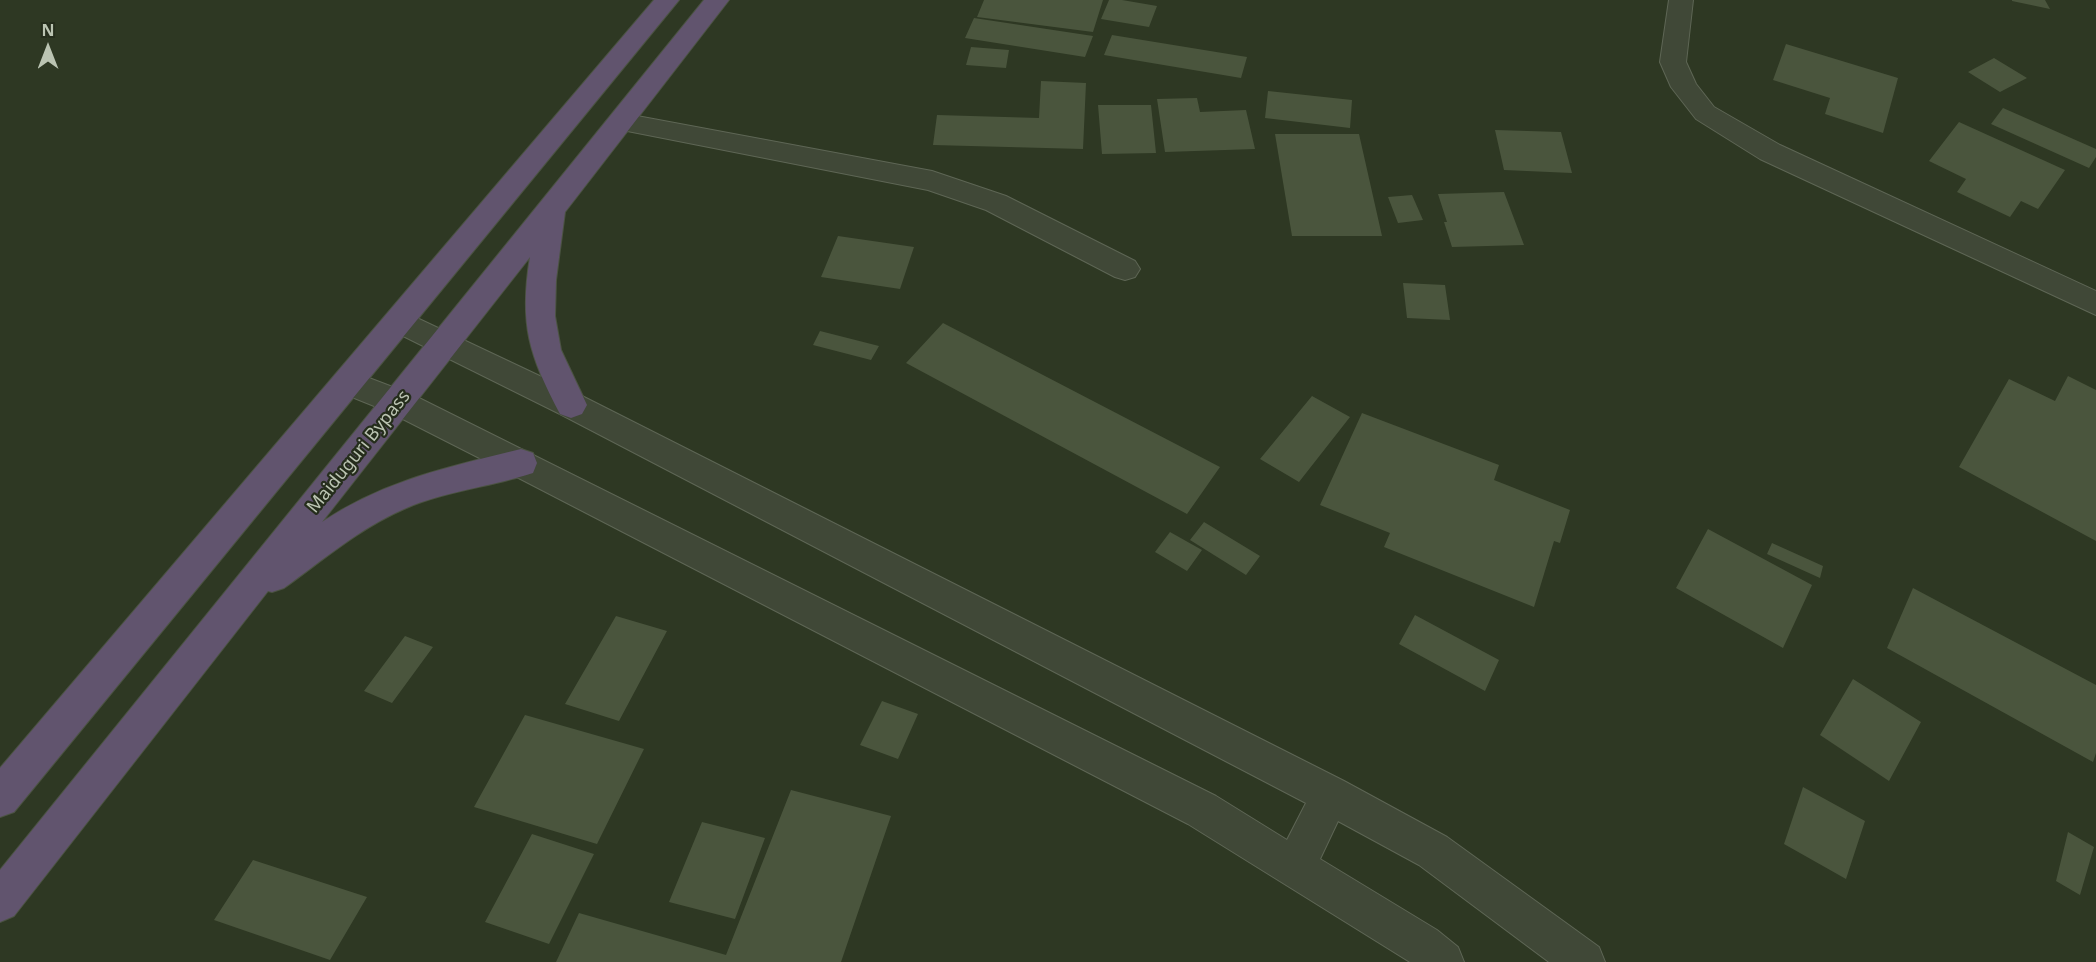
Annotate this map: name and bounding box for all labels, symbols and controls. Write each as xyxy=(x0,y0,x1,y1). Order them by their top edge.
north arrow xyxy=(18,18,78,78)
text: N xyxy=(41,19,55,41)
street label: Maiduguri Bypass xyxy=(303,386,415,518)

